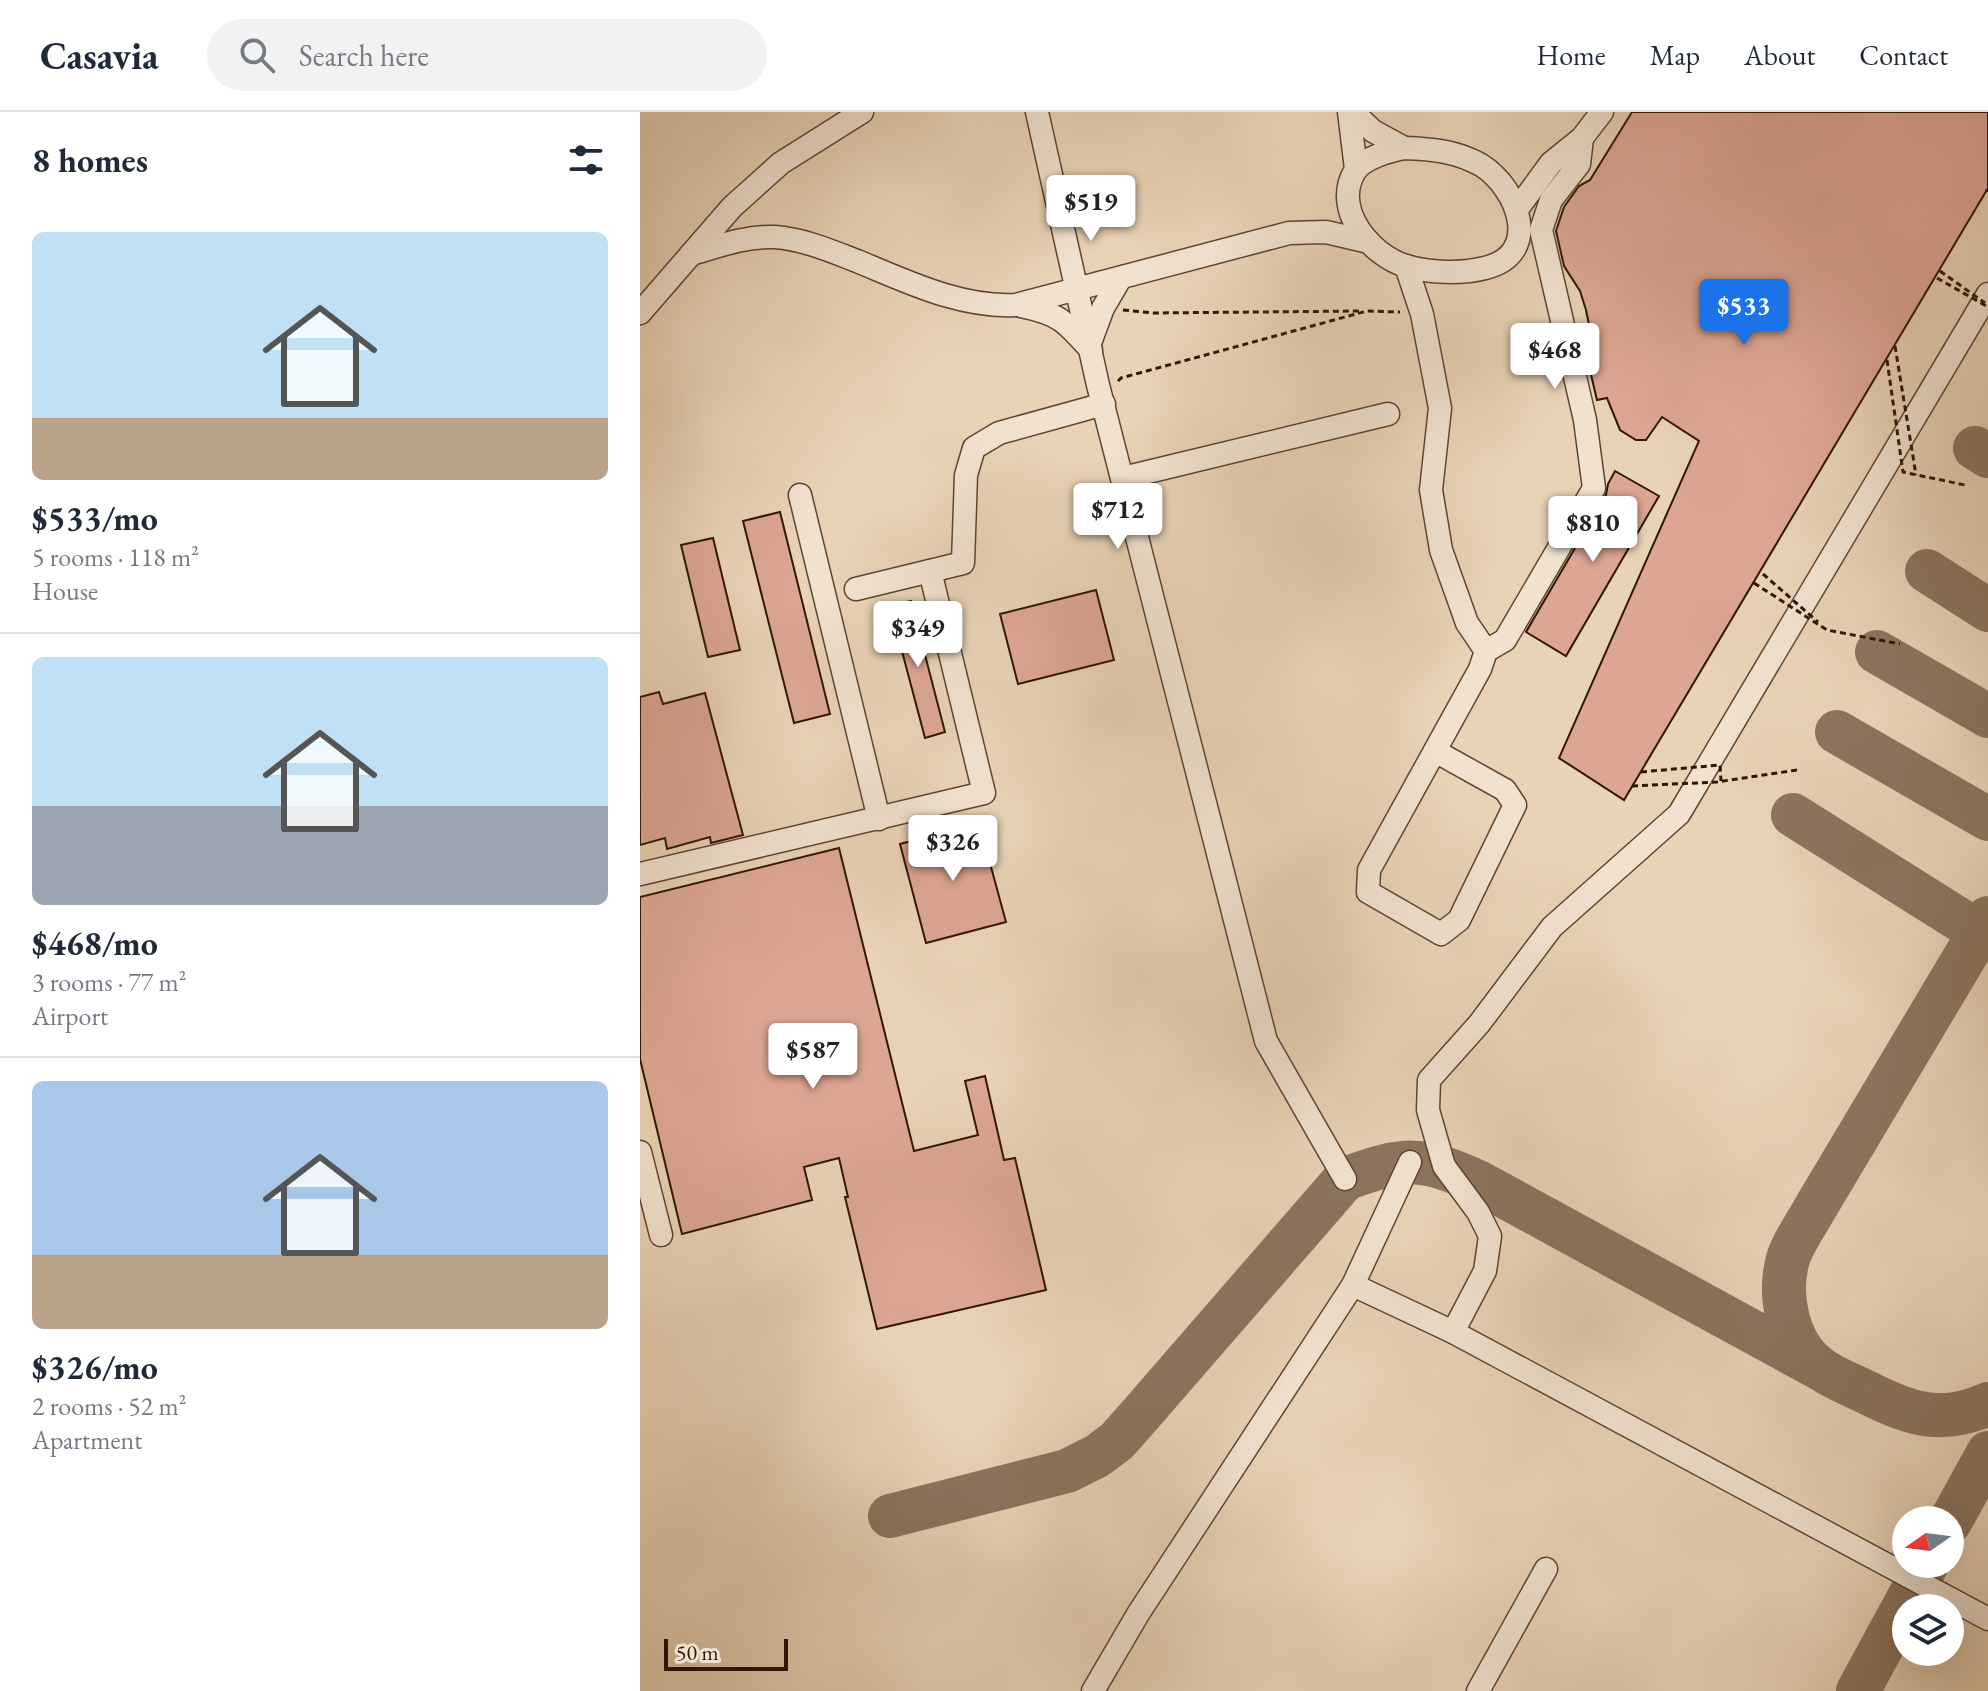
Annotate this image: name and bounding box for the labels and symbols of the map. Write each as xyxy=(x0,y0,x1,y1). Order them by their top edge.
pin: $519 xyxy=(1044,175,1138,243)
pin: $533 xyxy=(1697,279,1791,347)
pin: $468 xyxy=(1508,323,1602,391)
pin: $712 xyxy=(1071,483,1165,551)
pin: $810 xyxy=(1546,496,1640,564)
pin: $349 xyxy=(871,601,965,669)
pin: $326 xyxy=(906,815,1000,883)
pin: $587 xyxy=(766,1023,860,1091)
north arrow xyxy=(1892,1506,1964,1578)
scale bar xyxy=(664,1635,788,1671)

